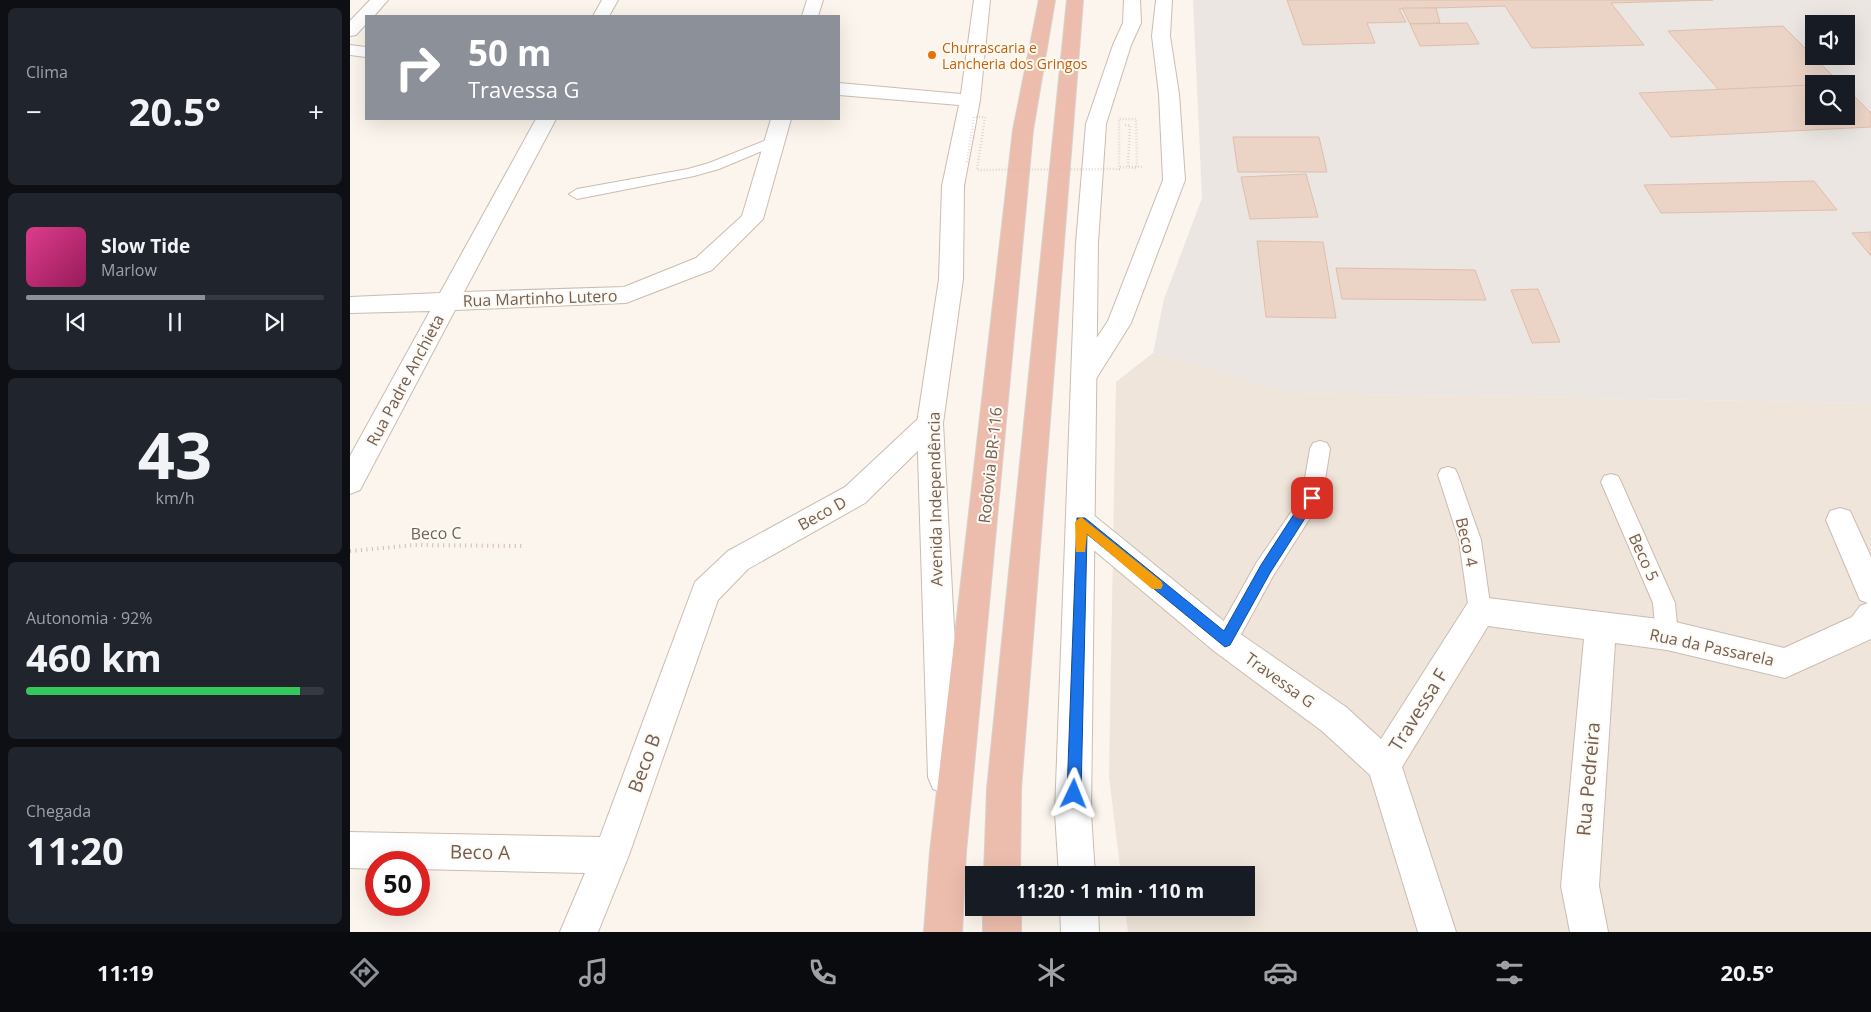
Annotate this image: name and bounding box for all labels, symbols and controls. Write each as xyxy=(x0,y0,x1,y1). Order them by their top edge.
map controls xyxy=(1805,15,1855,125)
button: sound xyxy=(1805,15,1855,65)
text: 50 m xyxy=(468,29,551,76)
icon: right xyxy=(385,35,450,100)
place label: Churrascaria e Lancheria dos Gringos xyxy=(942,38,1088,73)
marker: Churrascaria e Lancheria dos Gringos xyxy=(926,49,938,61)
text: Clima xyxy=(26,61,68,83)
text: Travessa G xyxy=(468,74,580,104)
button: search xyxy=(1805,75,1855,125)
text: 20.5° xyxy=(129,85,221,137)
text: − xyxy=(26,92,42,130)
text: + xyxy=(308,92,324,130)
text: Slow Tide xyxy=(101,233,190,259)
text: Marlow xyxy=(101,259,157,281)
street label: Rua Martinho Lutero xyxy=(462,284,618,312)
icon: previous xyxy=(62,308,90,336)
icon: pause xyxy=(161,308,189,336)
icon: next xyxy=(260,308,288,336)
street label: Rua Padre Anchieta xyxy=(361,310,449,450)
street label: Rodovia BR-116 xyxy=(973,406,1007,524)
text: 43 xyxy=(138,410,212,498)
street label: Avenida Independência xyxy=(922,412,948,586)
pin xyxy=(1291,477,1333,519)
icon: arrive xyxy=(1298,484,1326,512)
text: km/h xyxy=(156,487,194,509)
street label: Beco D xyxy=(794,491,850,535)
street label: Beco 4 xyxy=(1451,515,1483,569)
street label: Beco C xyxy=(410,522,462,544)
street label: Beco 5 xyxy=(1624,530,1664,584)
text: Autonomia · 92% xyxy=(26,607,152,629)
street label: Rua da Passarela xyxy=(1648,623,1776,671)
text: 460 km xyxy=(26,631,162,683)
street label: Travessa G xyxy=(1241,647,1319,713)
street label: Travessa F xyxy=(1383,664,1454,756)
street label: Rua Pedreira xyxy=(1570,721,1606,837)
street label: Beco B xyxy=(621,730,667,796)
position arrow xyxy=(1047,767,1099,819)
text: Chegada xyxy=(26,800,91,822)
text: 11:20 xyxy=(26,824,124,876)
street label: Beco A xyxy=(450,838,510,866)
speed limit sign: 50 xyxy=(365,851,430,916)
text: 11:20 · 1 min · 110 m xyxy=(1016,878,1204,904)
icon: directions xyxy=(347,955,382,990)
icon: music xyxy=(576,955,611,990)
icon: phone xyxy=(805,955,840,990)
icon: climate xyxy=(1034,955,1069,990)
icon: car xyxy=(1263,955,1298,990)
icon: filters xyxy=(1492,955,1527,990)
text: 11:19 xyxy=(97,957,154,987)
text: 20.5° xyxy=(1721,957,1774,987)

